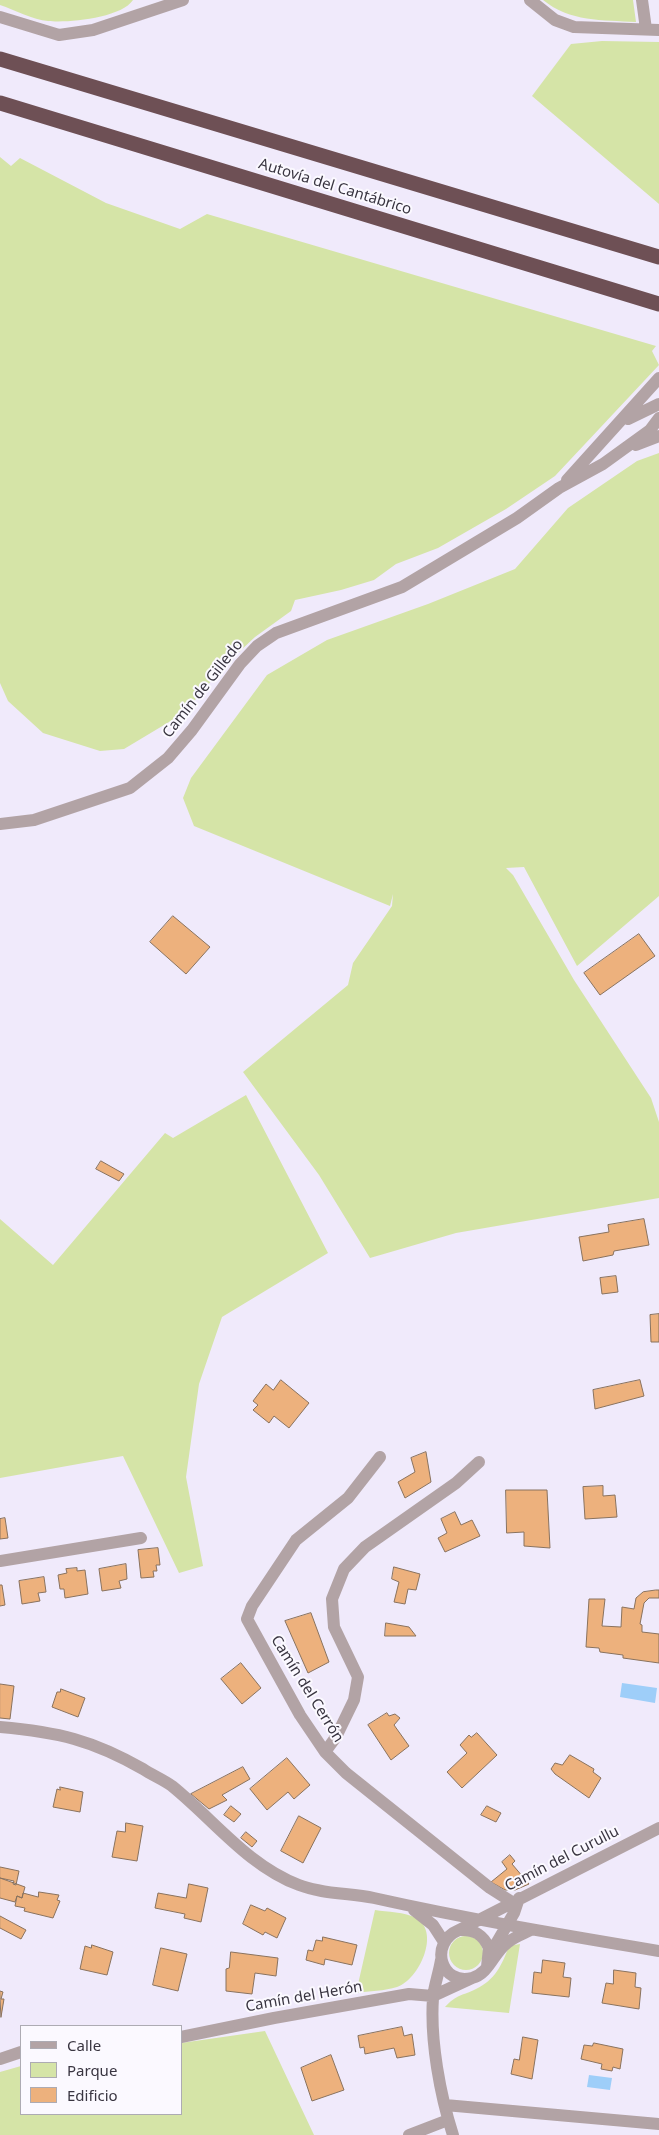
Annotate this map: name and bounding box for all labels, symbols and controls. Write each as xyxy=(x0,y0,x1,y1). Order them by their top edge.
street label: Autovía del Cantábrico xyxy=(256,155,414,219)
street label: Camín de Gilledo xyxy=(159,636,247,742)
street label: Camín del Cerrón xyxy=(267,1632,347,1746)
street label: Camín del Curullu xyxy=(502,1822,622,1896)
street label: Camín del Herón xyxy=(244,1978,364,2016)
legend xyxy=(20,2025,182,2115)
text: Calle xyxy=(67,2035,101,2055)
text: Parque xyxy=(67,2060,117,2080)
text: Edificio xyxy=(67,2085,118,2105)

